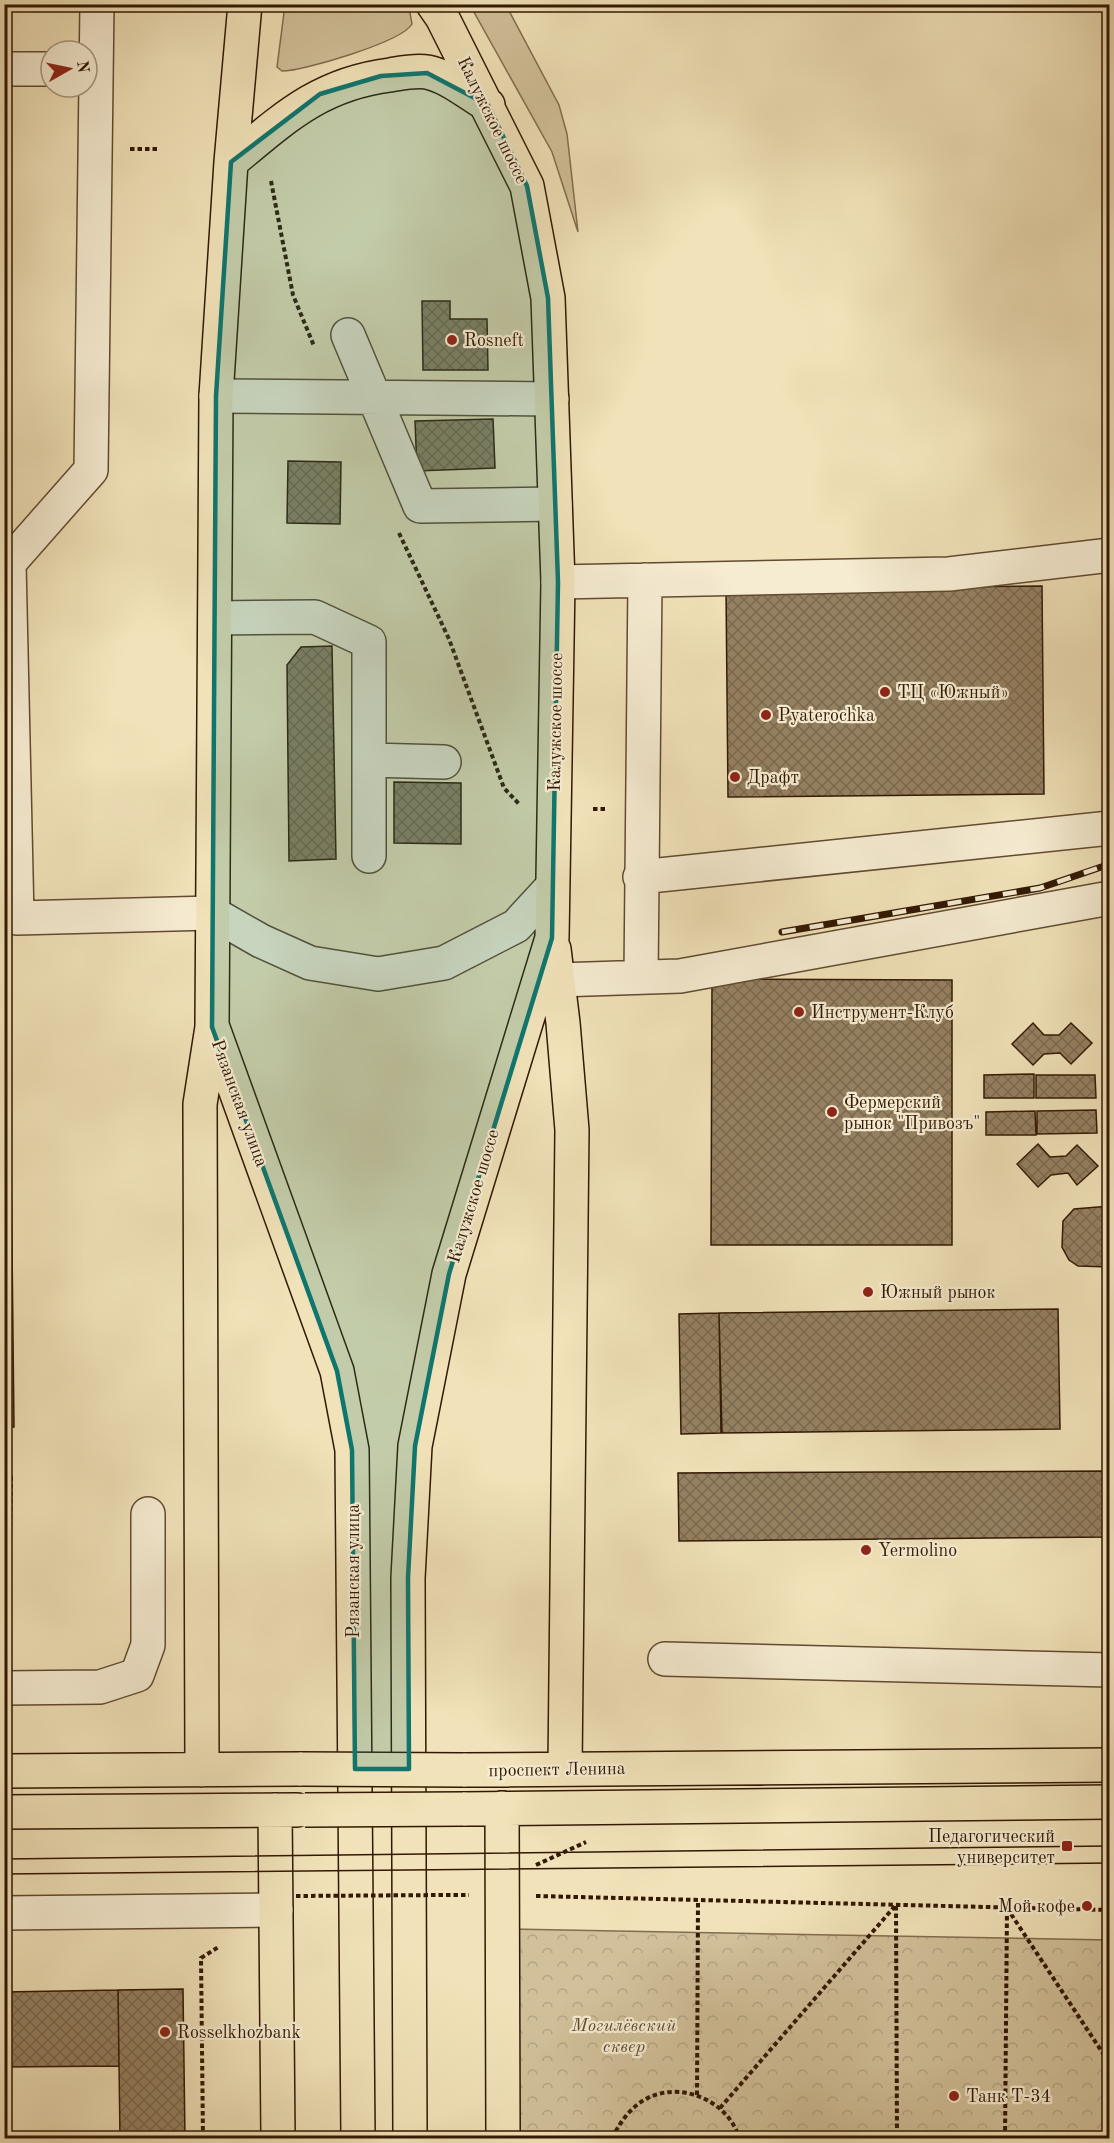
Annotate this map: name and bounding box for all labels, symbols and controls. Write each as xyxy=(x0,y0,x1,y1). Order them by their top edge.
north arrow xyxy=(39,39,99,99)
street label: Калужское шоссе xyxy=(454,54,531,187)
text: N xyxy=(73,60,91,75)
place label: Rosneft xyxy=(464,332,524,350)
marker: Rosneft xyxy=(445,333,459,347)
street label: Калужское шоссе xyxy=(546,653,566,792)
place label: ТЦ «Южный» xyxy=(897,684,1009,702)
marker: ТЦ «Южный» xyxy=(878,685,892,699)
place label: Pyaterochka xyxy=(778,707,875,725)
marker: Pyaterochka xyxy=(759,708,773,722)
place label: Драфт xyxy=(747,769,799,788)
marker: Драфт xyxy=(728,770,742,784)
place label: Инструмент-Клуб xyxy=(811,1004,954,1022)
marker: Инструмент-Клуб xyxy=(792,1005,806,1019)
street label: Рязанская улица xyxy=(208,1037,271,1170)
place label: Фермерский рынок "Привозъ" xyxy=(844,1094,980,1133)
marker: Фермерский рынок "Привозъ" xyxy=(825,1105,839,1119)
street label: Калужское шоссе xyxy=(445,1127,503,1265)
place label: Южный рынок xyxy=(880,1284,996,1302)
marker: Южный рынок xyxy=(861,1285,875,1299)
street label: Рязанская улица xyxy=(345,1504,363,1638)
place label: Yermolino xyxy=(878,1542,957,1560)
marker: Yermolino xyxy=(859,1543,873,1557)
street label: проспект Ленина xyxy=(488,1760,626,1780)
place label: Педагогический университет xyxy=(928,1828,1055,1867)
marker: Педагогический университет xyxy=(1060,1839,1074,1853)
place label: Мой кофе xyxy=(998,1898,1075,1917)
marker: Мой кофе xyxy=(1080,1899,1094,1913)
park label: Могилёвский сквер xyxy=(571,2017,676,2056)
place label: Rosselkhozbank xyxy=(177,2024,301,2042)
marker: Rosselkhozbank xyxy=(158,2025,172,2039)
place label: Танк Т-34 xyxy=(966,2088,1051,2106)
marker: Танк Т-34 xyxy=(947,2089,961,2103)

